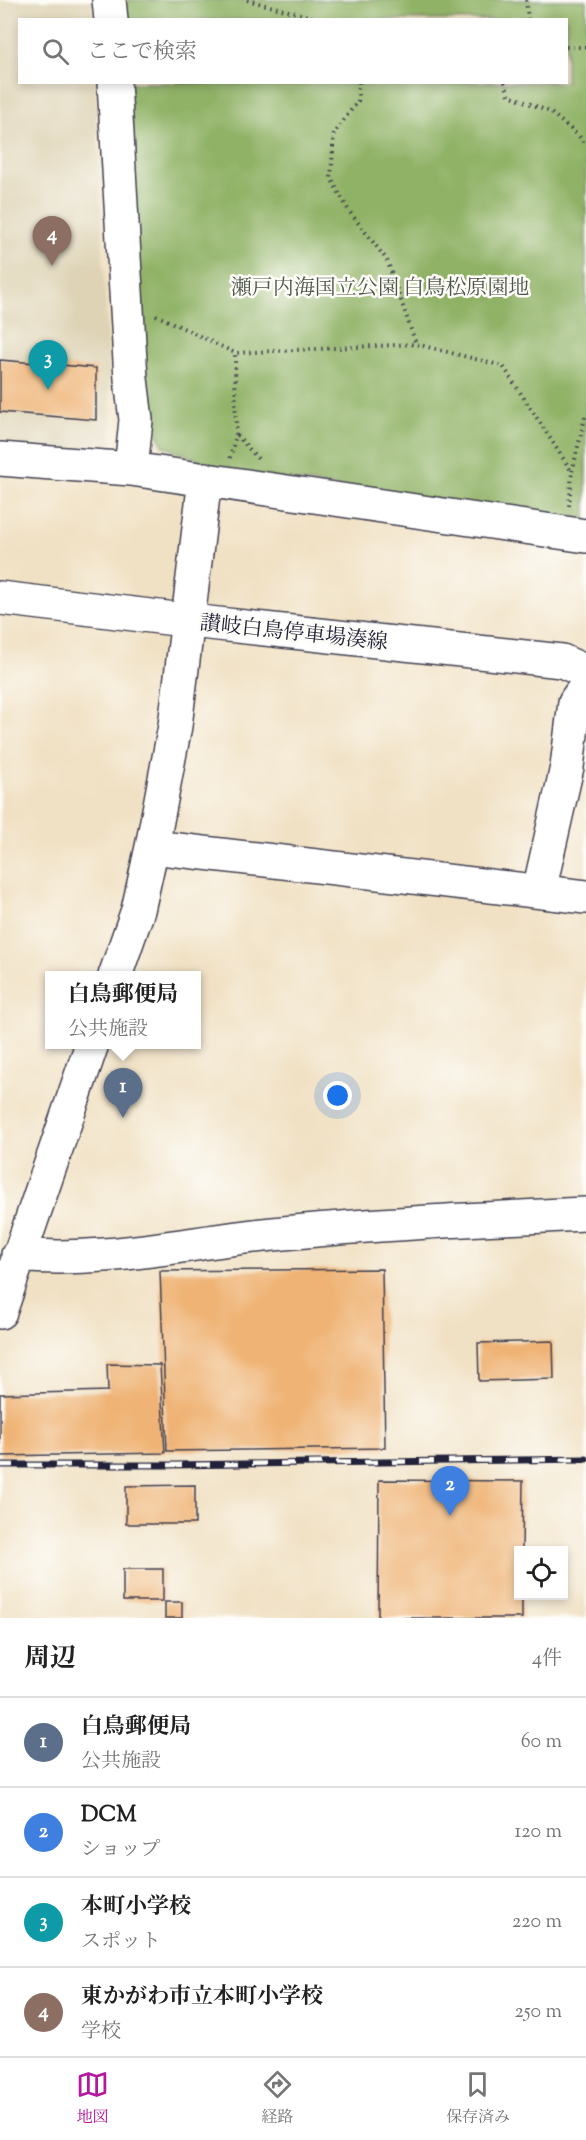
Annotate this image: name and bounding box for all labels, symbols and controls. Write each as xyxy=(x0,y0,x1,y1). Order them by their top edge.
search box xyxy=(18,18,568,84)
icon: search xyxy=(39,35,72,68)
text: ここで検索 xyxy=(87,37,197,69)
pin: 4 xyxy=(32,216,72,266)
park label: 瀬戸内海国立公園 白鳥松原園地 xyxy=(231,274,529,304)
pin: 3 xyxy=(28,340,68,390)
street label: 讃岐白鳥停車場湊線 xyxy=(198,609,389,659)
popup xyxy=(45,971,201,1049)
text: 白鳥郵便局 xyxy=(68,980,178,1012)
text: 公共施設 xyxy=(68,1016,148,1045)
pin: 1 xyxy=(104,1068,142,1118)
your location xyxy=(323,1081,352,1110)
pin: 2 xyxy=(430,1466,470,1516)
map controls xyxy=(514,1546,568,1600)
button: locate xyxy=(514,1546,568,1600)
text: 周辺 xyxy=(24,1641,76,1678)
text: 4件 xyxy=(532,1645,562,1674)
text: 白鳥郵便局 xyxy=(81,1712,191,1744)
text: 1 xyxy=(40,1728,47,1757)
text: 60 m xyxy=(521,1728,562,1757)
text: 公共施設 xyxy=(81,1748,161,1777)
text: DCM xyxy=(81,1800,136,1832)
text: 2 xyxy=(39,1818,48,1847)
text: 120 m xyxy=(514,1818,562,1847)
text: ショップ xyxy=(81,1836,161,1865)
text: 本町小学校 xyxy=(81,1892,191,1924)
text: 3 xyxy=(39,1908,48,1937)
text: 220 m xyxy=(512,1908,562,1937)
text: スポット xyxy=(81,1928,161,1957)
text: 東かがわ市立本町小学校 xyxy=(81,1982,323,2014)
text: 4 xyxy=(38,1998,49,2027)
text: 250 m xyxy=(514,1998,562,2027)
text: 学校 xyxy=(81,2018,121,2047)
tab: 地図 xyxy=(76,2068,109,2130)
tab: 経路 xyxy=(261,2068,294,2130)
tab: 保存済み xyxy=(446,2068,510,2130)

